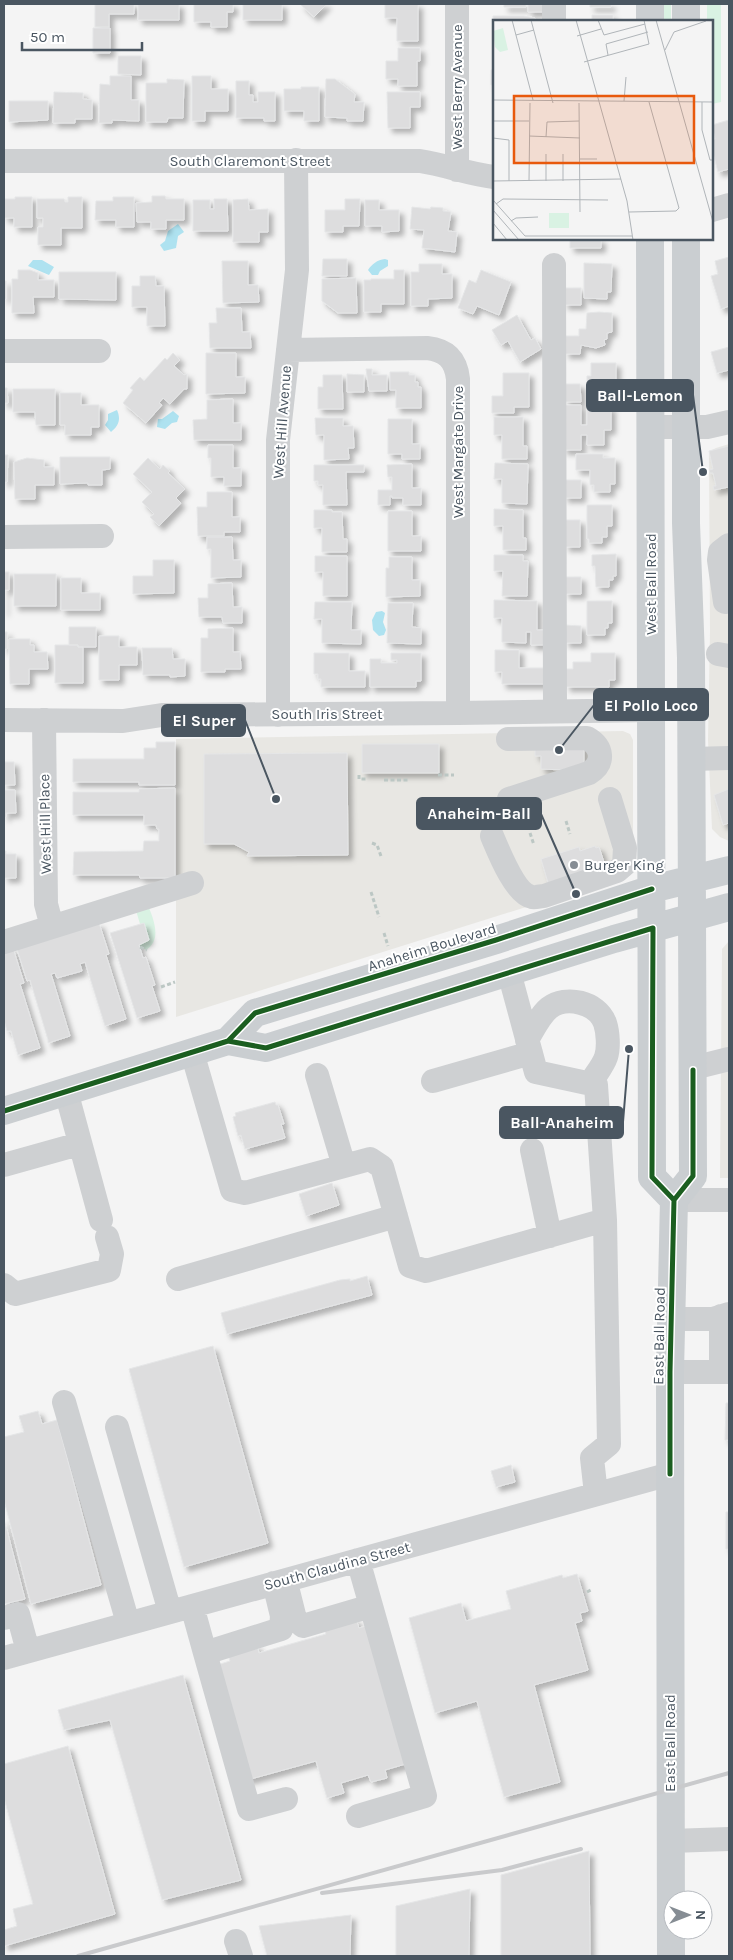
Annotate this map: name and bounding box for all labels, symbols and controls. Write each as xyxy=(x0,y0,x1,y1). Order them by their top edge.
scale bar xyxy=(22,20,142,52)
inset map xyxy=(493,20,713,240)
street label: West Berry Avenue xyxy=(448,24,466,150)
text: 50 m xyxy=(30,28,65,46)
street label: South Claremont Street xyxy=(169,152,331,170)
street label: West Hill Avenue xyxy=(269,365,295,479)
callout: Ball-Lemon xyxy=(587,380,693,411)
street label: West Margate Drive xyxy=(449,386,467,518)
text: Ball-Lemon xyxy=(597,386,683,405)
street label: West Ball Road xyxy=(642,533,660,635)
callout: El Pollo Loco xyxy=(594,689,708,720)
text: El Pollo Loco xyxy=(604,696,698,715)
callout: El Super xyxy=(162,705,245,736)
street label: South Iris Street xyxy=(271,705,383,723)
text: El Super xyxy=(172,711,236,730)
street label: West Hill Place xyxy=(35,774,55,874)
callout: Anaheim-Ball xyxy=(417,798,541,829)
text: Anaheim-Ball xyxy=(427,804,531,823)
place label: Burger King xyxy=(584,856,664,874)
marker: Burger King xyxy=(568,859,580,871)
street label: Anaheim Boulevard xyxy=(366,919,498,975)
callout: Ball-Anaheim xyxy=(500,1107,623,1138)
text: Ball-Anaheim xyxy=(510,1113,614,1132)
street label: East Ball Road xyxy=(649,1287,669,1385)
street label: South Claudina Street xyxy=(262,1538,412,1594)
street label: East Ball Road xyxy=(661,1694,679,1792)
north arrow xyxy=(663,1890,713,1940)
text: N xyxy=(692,1910,709,1920)

